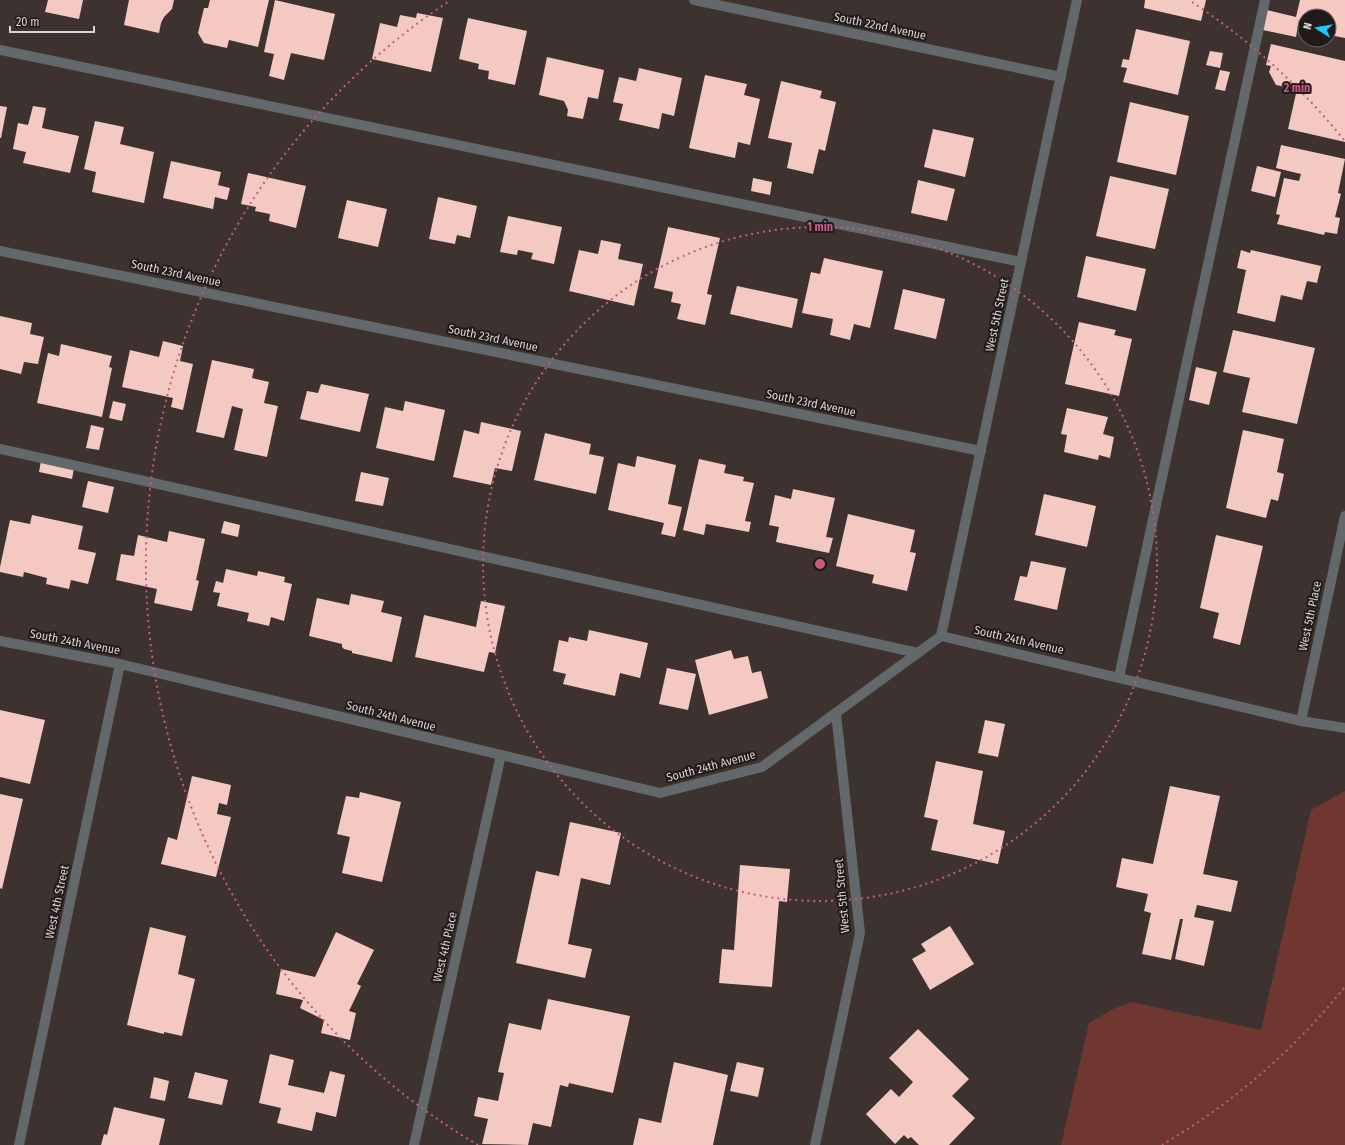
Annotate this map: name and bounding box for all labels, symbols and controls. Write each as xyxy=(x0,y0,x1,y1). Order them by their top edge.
scale bar xyxy=(10,8,94,34)
north arrow xyxy=(1297,8,1337,48)
street label: South 22nd Avenue xyxy=(833,9,927,43)
text: 20 m xyxy=(16,15,40,29)
text: N xyxy=(1301,21,1315,31)
text: 2 min xyxy=(1283,81,1310,95)
text: 1 min xyxy=(807,220,833,234)
street label: South 23rd Avenue xyxy=(130,257,222,289)
street label: West 5th Street xyxy=(982,277,1012,353)
street label: South 23rd Avenue xyxy=(447,322,539,354)
street label: South 23rd Avenue xyxy=(765,387,857,419)
centre of rings xyxy=(813,557,827,571)
street label: West 5th Place xyxy=(1296,580,1324,652)
street label: South 24th Avenue xyxy=(973,623,1065,657)
street label: South 24th Avenue xyxy=(29,626,121,658)
street label: South 24th Avenue xyxy=(345,698,437,734)
street label: South 24th Avenue xyxy=(665,747,757,785)
street label: West 5th Street xyxy=(832,858,852,934)
street label: West 4th Street xyxy=(42,864,72,940)
street label: West 4th Place xyxy=(430,911,460,983)

